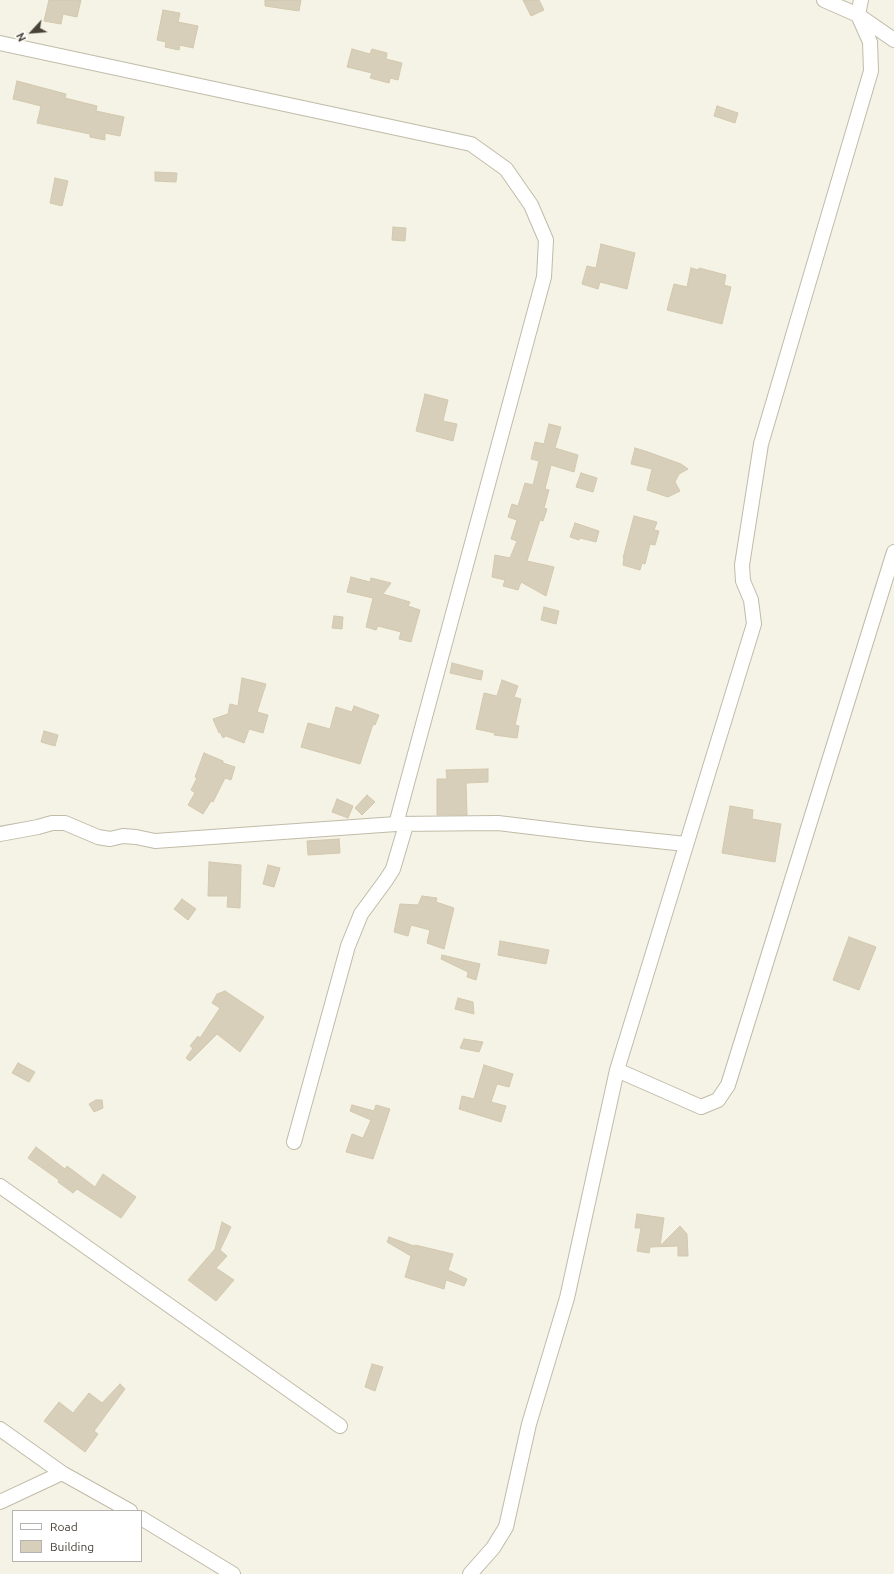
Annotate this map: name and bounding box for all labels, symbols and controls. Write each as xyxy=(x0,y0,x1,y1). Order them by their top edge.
north arrow xyxy=(12,12,52,52)
text: N xyxy=(14,31,28,44)
legend xyxy=(12,1510,142,1562)
text: Road xyxy=(50,1520,78,1533)
text: Building xyxy=(50,1540,94,1553)

